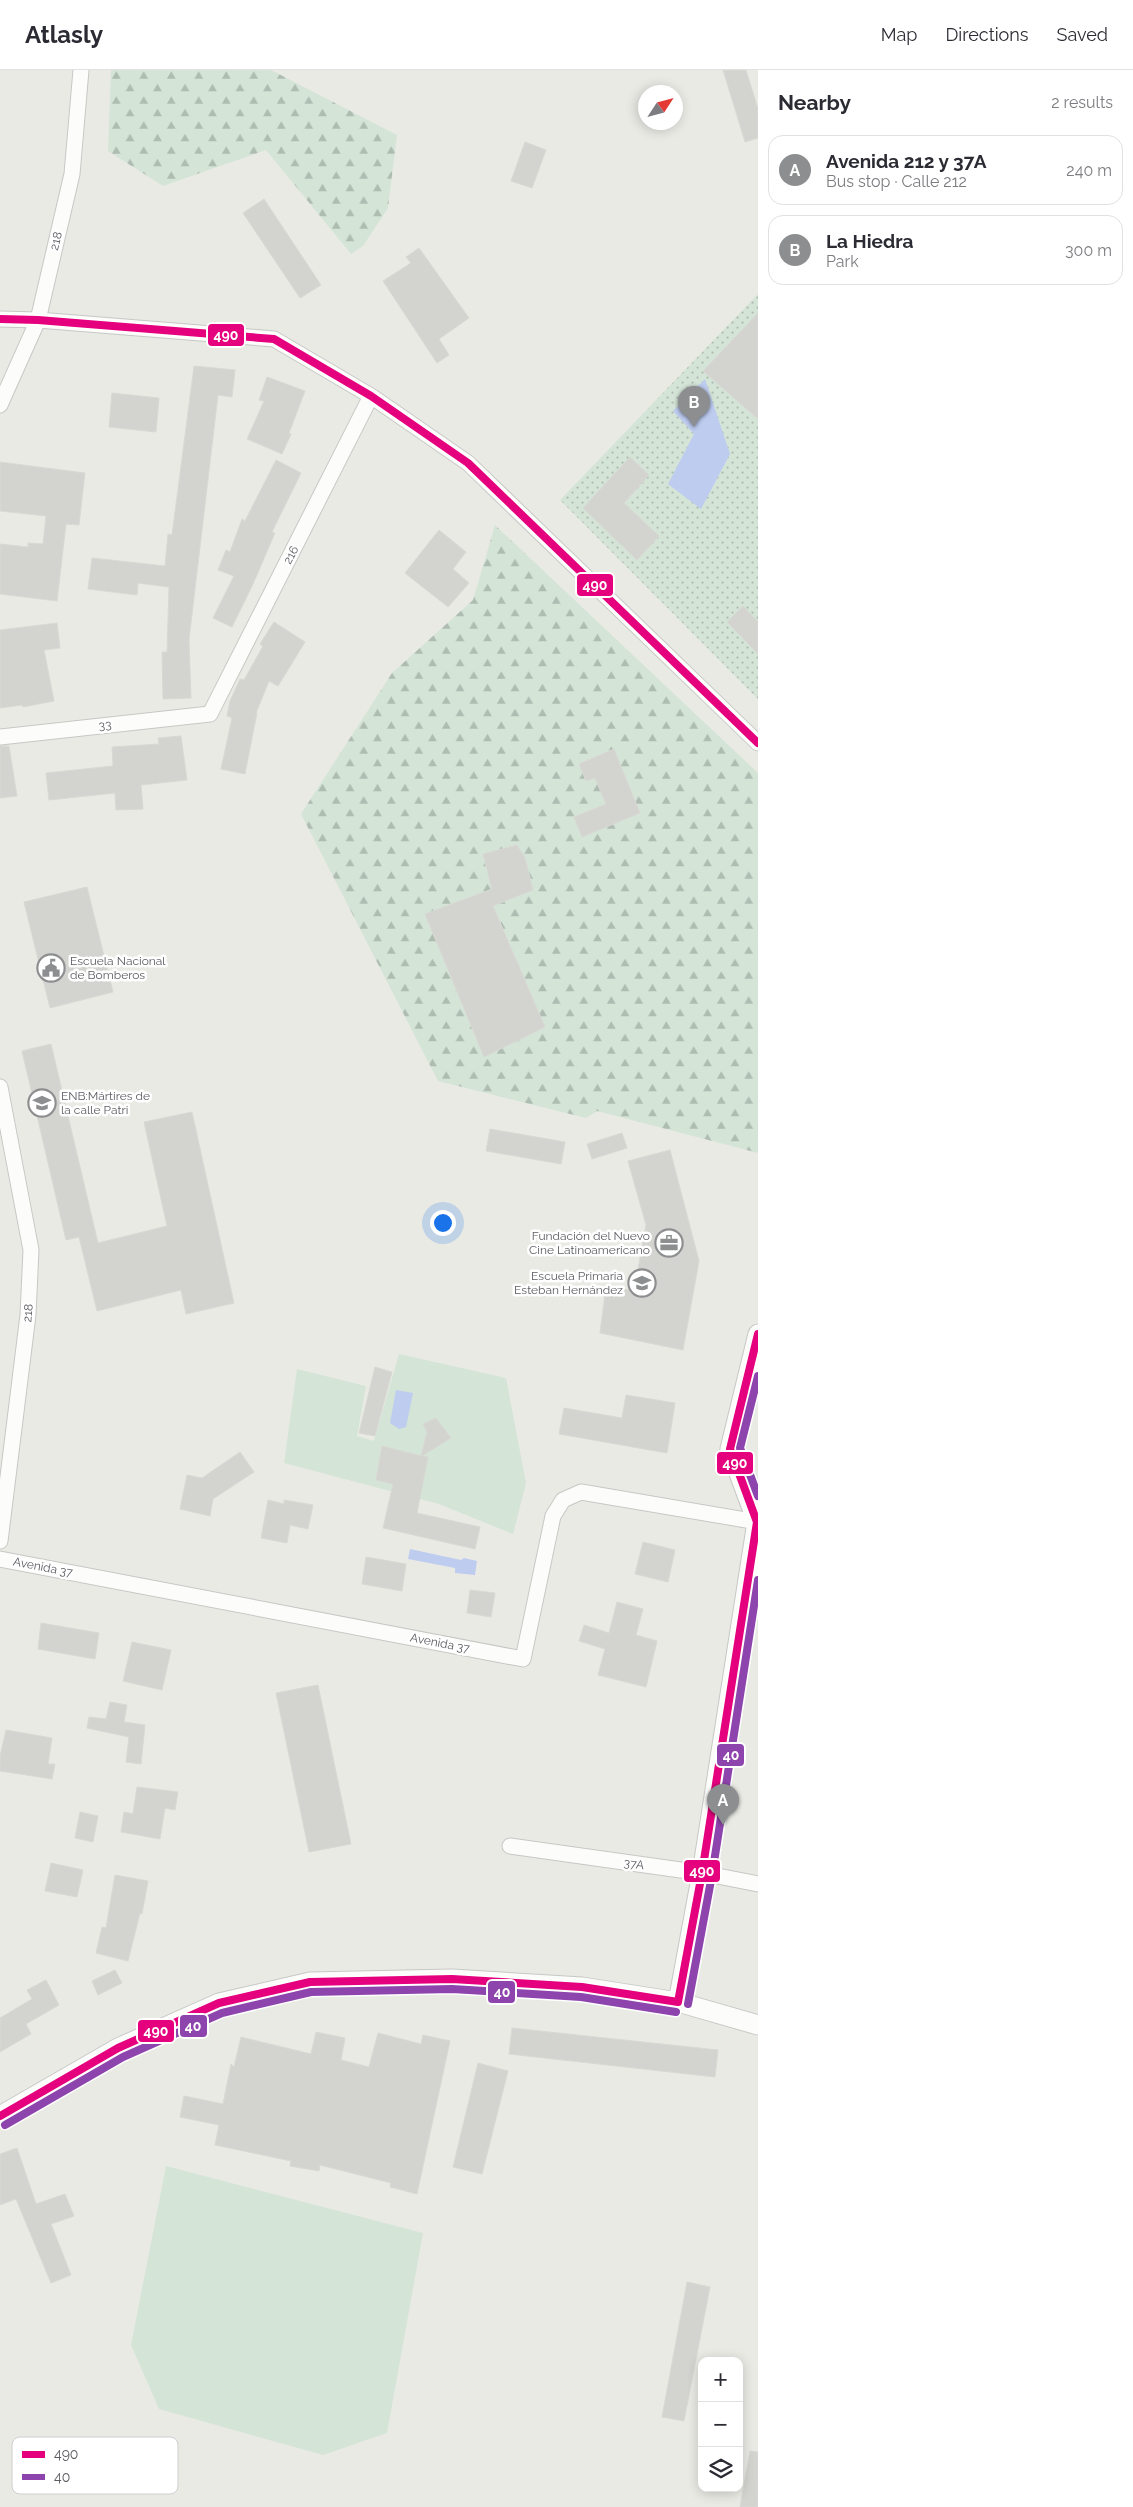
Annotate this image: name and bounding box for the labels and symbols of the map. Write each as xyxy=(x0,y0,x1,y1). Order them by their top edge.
north arrow xyxy=(638,85,683,130)
street label: 218 xyxy=(47,230,65,252)
line badge: 490 xyxy=(207,323,245,347)
text: 490 xyxy=(214,327,238,343)
pin: B xyxy=(678,386,710,427)
street label: 216 xyxy=(281,544,301,566)
line badge: 490 xyxy=(576,573,614,597)
text: 490 xyxy=(583,577,607,593)
street label: 33 xyxy=(98,717,112,733)
public building icon: Escuela Nacional de Bomberos xyxy=(36,953,66,983)
place label: Escuela Nacional de Bomberos xyxy=(70,954,166,982)
school or university icon: ENB:Mártires de la calle Patri xyxy=(27,1088,57,1118)
place label: ENB:Mártires de la calle Patri xyxy=(61,1089,150,1117)
your location xyxy=(430,1210,456,1236)
office icon: Fundación del Nuevo Cine Latinoamericano xyxy=(654,1228,684,1258)
place label: Fundación del Nuevo Cine Latinoamericano xyxy=(529,1229,650,1257)
school or university icon: Escuela Primaria Esteban Hernández xyxy=(627,1268,657,1298)
place label: Escuela Primaria Esteban Hernández xyxy=(514,1269,623,1297)
street label: 218 xyxy=(20,1303,36,1323)
line badge: 490 xyxy=(716,1451,754,1475)
text: 490 xyxy=(723,1455,747,1471)
street label: Avenida 37 xyxy=(12,1554,75,1580)
street label: Avenida 37 xyxy=(409,1630,472,1656)
line badge: 40 xyxy=(716,1743,745,1767)
text: 40 xyxy=(723,1747,739,1763)
pin: A xyxy=(707,1784,739,1825)
street label: 37A xyxy=(623,1856,645,1872)
line badge: 490 xyxy=(683,1859,721,1883)
text: 490 xyxy=(690,1863,714,1879)
line badge: 40 xyxy=(487,1980,516,2004)
text: 40 xyxy=(494,1984,510,2000)
line badge: 40 xyxy=(179,2014,208,2038)
text: 40 xyxy=(185,2018,201,2034)
line badge: 490 xyxy=(137,2019,175,2043)
text: 490 xyxy=(144,2023,168,2039)
legend xyxy=(12,2437,178,2494)
text: 490 xyxy=(54,2446,78,2462)
text: 40 xyxy=(54,2469,70,2485)

